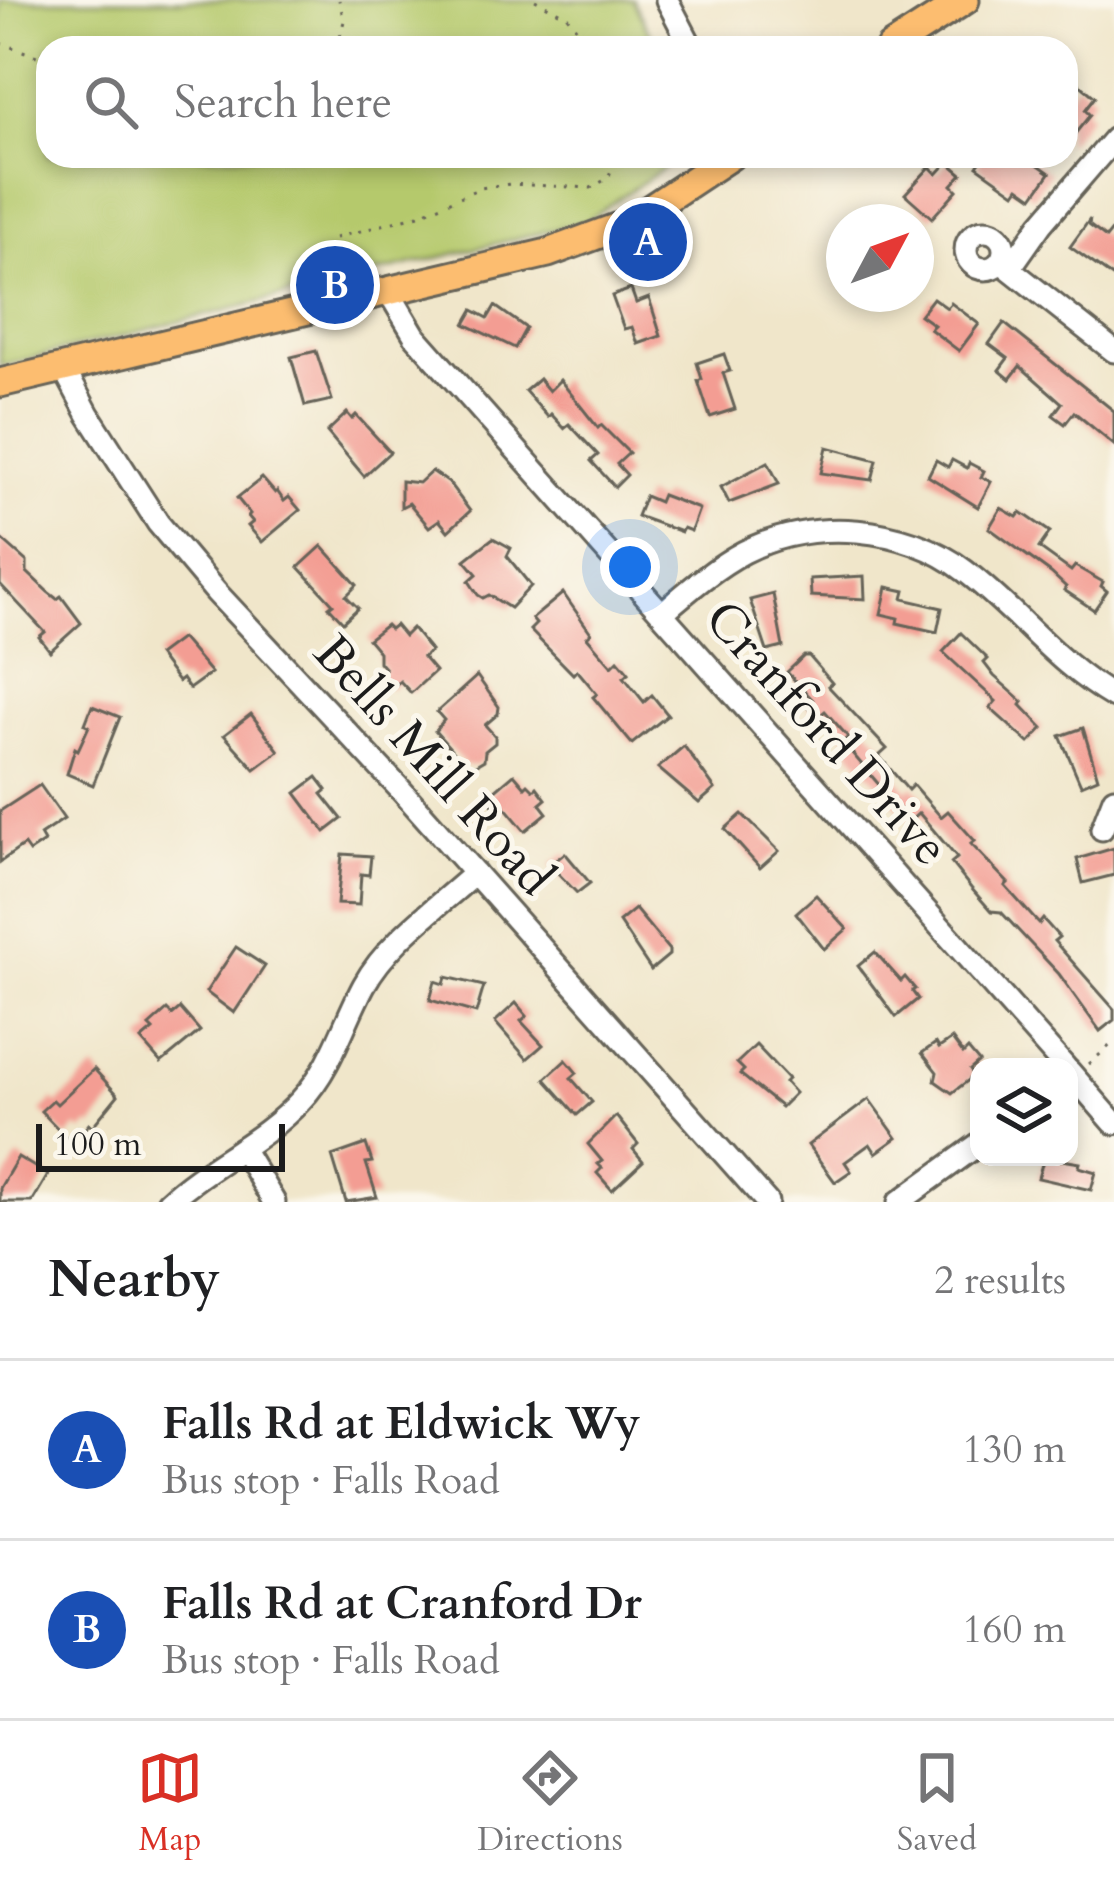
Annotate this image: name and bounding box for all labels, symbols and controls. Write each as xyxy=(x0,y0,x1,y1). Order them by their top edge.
search box xyxy=(36,36,1078,168)
icon: search xyxy=(78,69,144,135)
text: Search here xyxy=(174,72,392,133)
pin: A xyxy=(609,197,687,287)
north arrow xyxy=(826,204,934,312)
pin: B xyxy=(296,240,374,330)
your location xyxy=(600,537,660,597)
street label: Cranford Drive xyxy=(689,586,964,881)
street label: Bells Mill Road xyxy=(298,620,569,911)
map controls xyxy=(970,1058,1078,1166)
button: layers xyxy=(970,1058,1078,1166)
scale bar xyxy=(36,1118,285,1171)
text: 100 m xyxy=(54,1122,141,1167)
text: Nearby xyxy=(48,1245,220,1315)
text: 2 results xyxy=(934,1254,1066,1307)
text: Falls Rd at Eldwick Wy xyxy=(162,1393,640,1454)
text: A xyxy=(72,1423,102,1476)
text: 130 m xyxy=(963,1423,1066,1476)
text: Bus stop · Falls Road xyxy=(162,1454,500,1507)
text: Falls Rd at Cranford Dr xyxy=(162,1573,642,1634)
text: B xyxy=(73,1603,101,1656)
text: 160 m xyxy=(963,1603,1066,1656)
text: Bus stop · Falls Road xyxy=(162,1634,500,1687)
tab: Map xyxy=(137,1745,203,1862)
tab: Directions xyxy=(477,1745,623,1862)
tab: Saved xyxy=(897,1745,977,1862)

